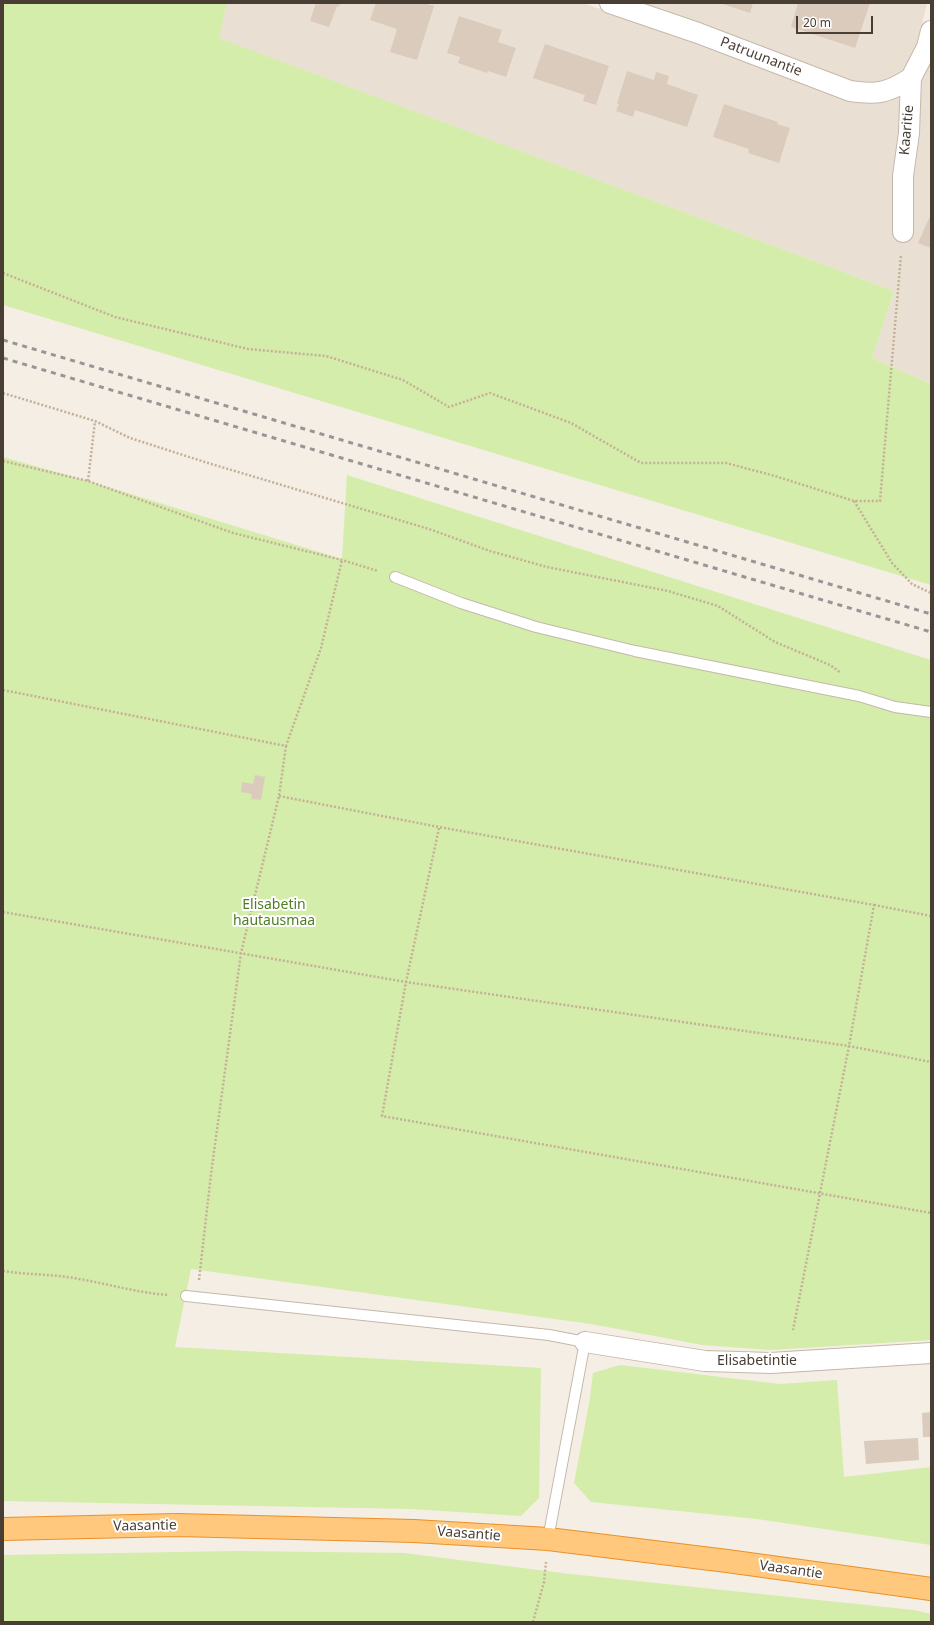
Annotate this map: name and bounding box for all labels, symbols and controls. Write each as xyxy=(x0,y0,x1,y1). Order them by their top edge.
scale bar xyxy=(798,8,875,34)
text: 20 m xyxy=(803,14,831,31)
street label: Patruunantie xyxy=(718,34,804,80)
street label: Kaaritie xyxy=(896,104,918,156)
park label: Elisabetin hautausmaa xyxy=(233,897,315,930)
street label: Elisabetintie xyxy=(717,1353,797,1369)
street label: Vaasantie xyxy=(113,1517,177,1535)
street label: Vaasantie xyxy=(437,1523,501,1545)
street label: Vaasantie xyxy=(758,1557,824,1583)

